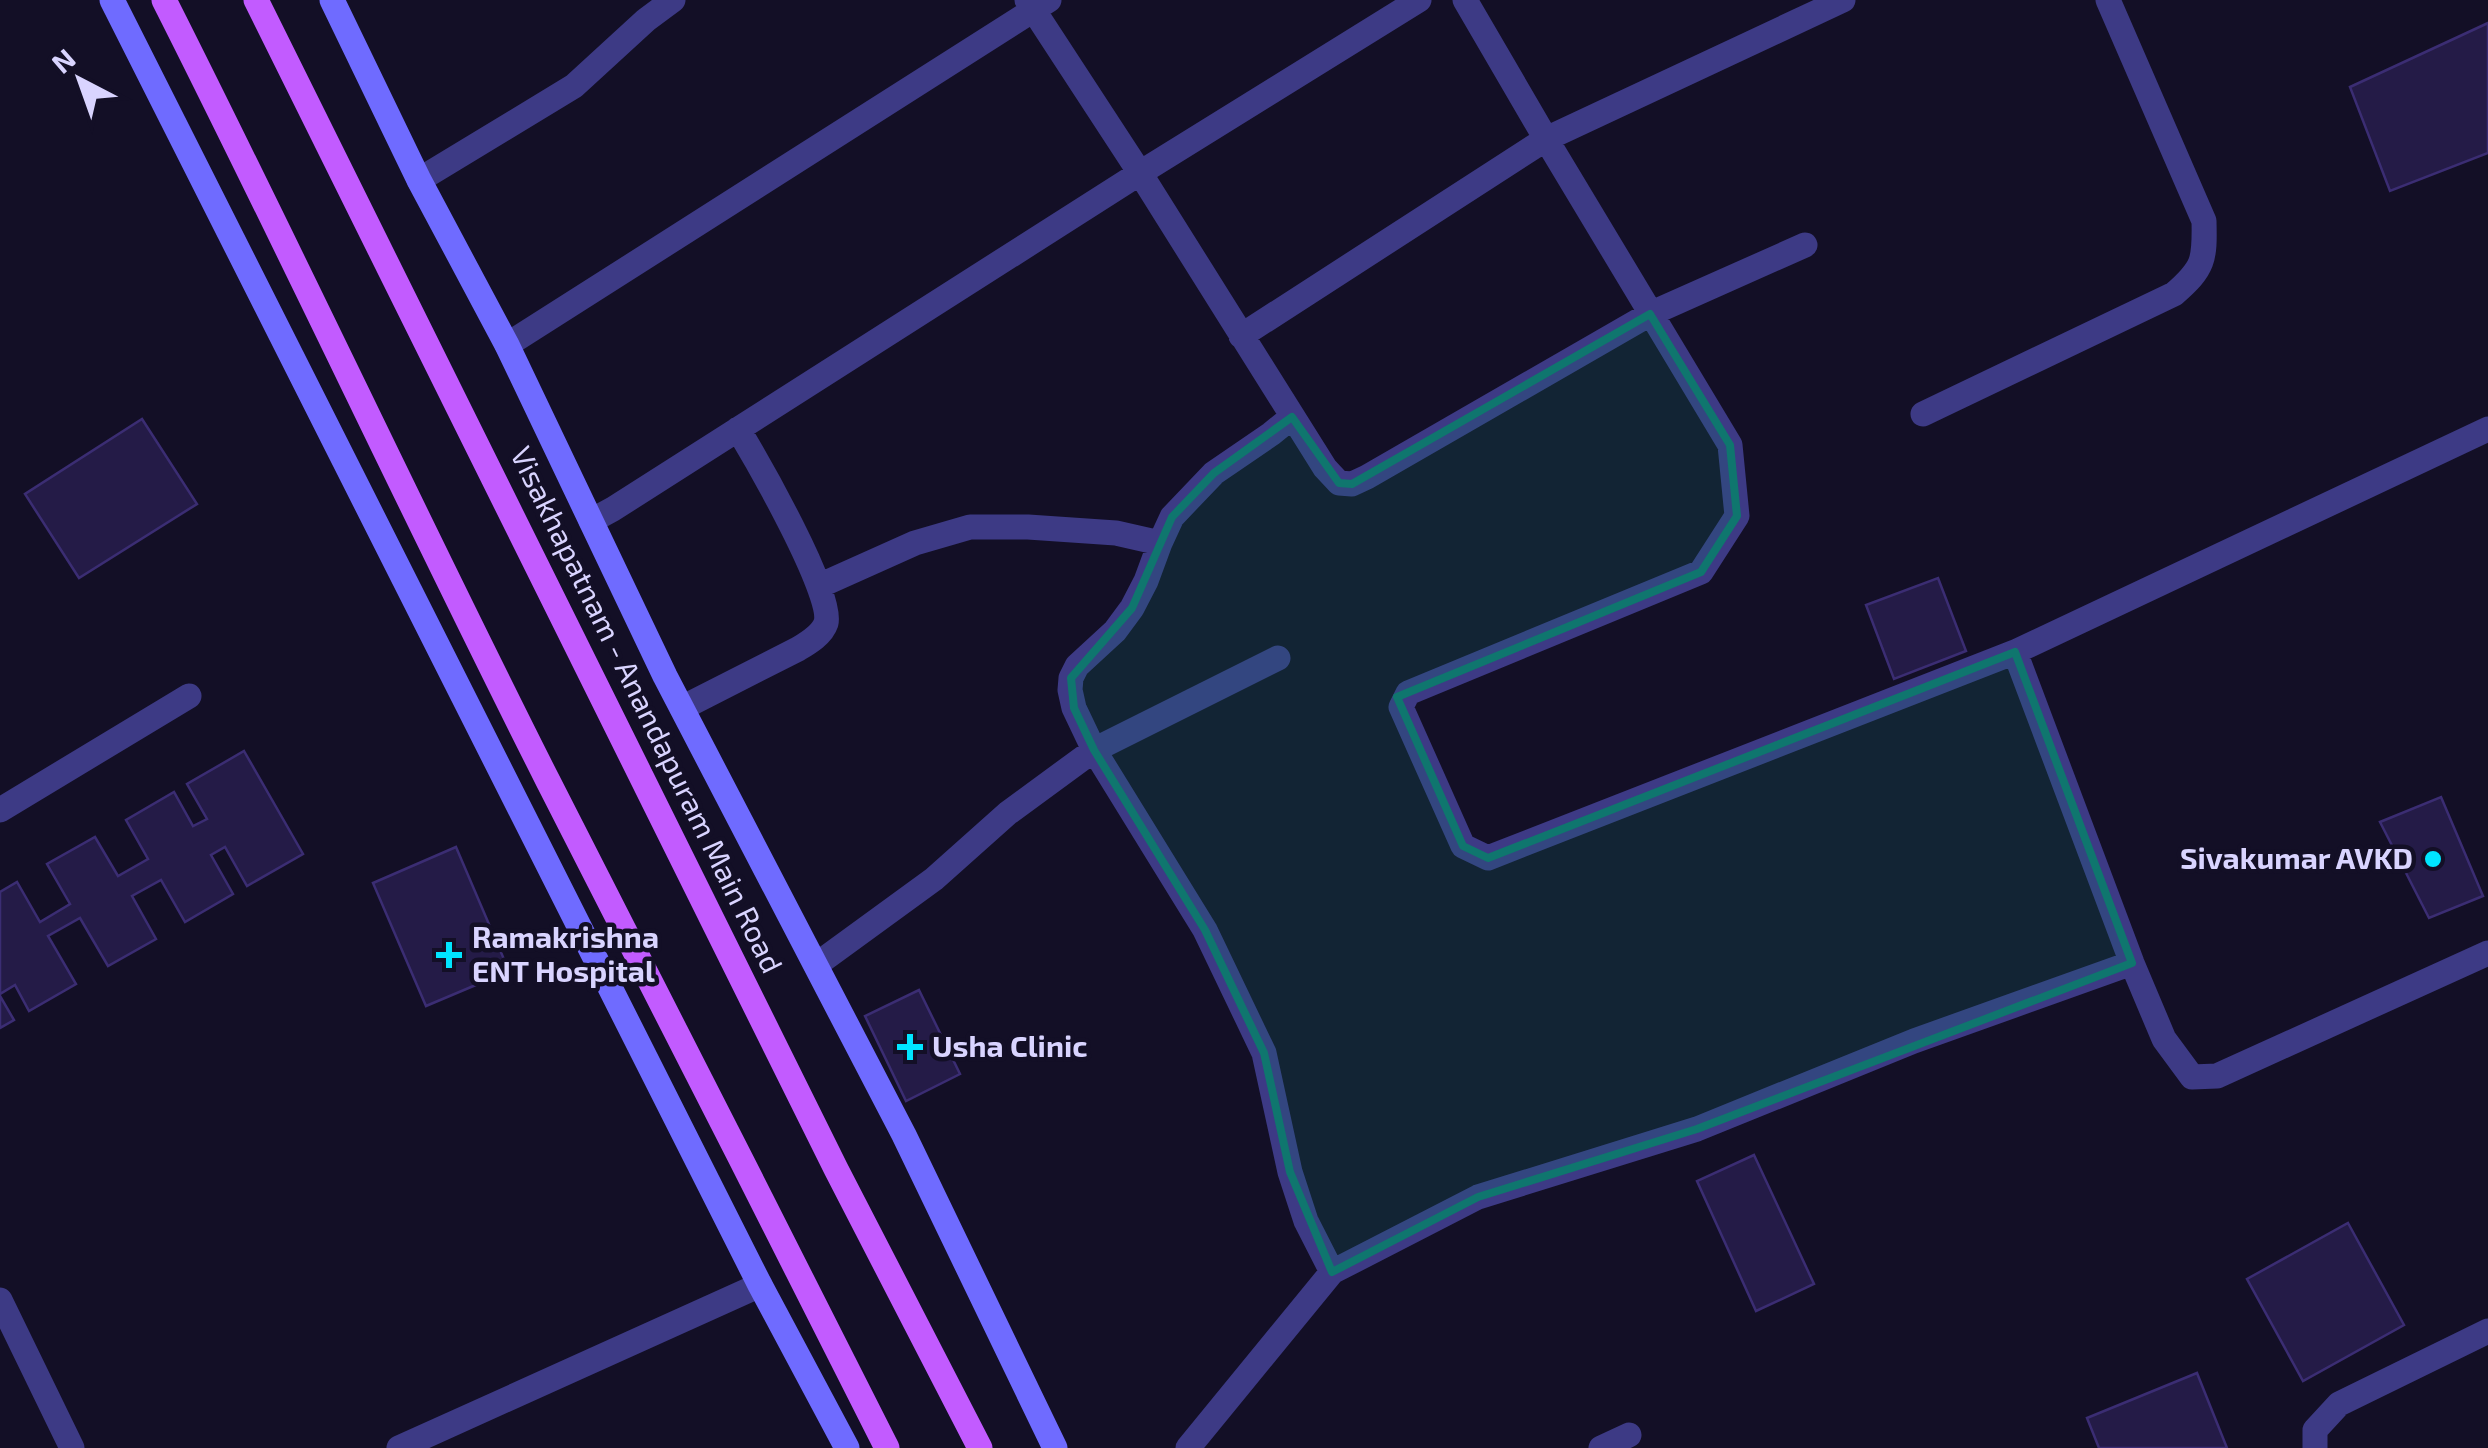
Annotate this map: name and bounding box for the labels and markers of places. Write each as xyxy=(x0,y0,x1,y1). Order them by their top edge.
place label: Sivakumar AVKD xyxy=(2180,839,2413,875)
marker: Sivakumar AVKD xyxy=(2422,848,2444,870)
place label: Ramakrishna ENT Hospital xyxy=(472,918,659,988)
marker: Ramakrishna ENT Hospital xyxy=(436,942,462,968)
place label: Usha Clinic xyxy=(932,1027,1087,1063)
marker: Usha Clinic xyxy=(897,1034,923,1060)

